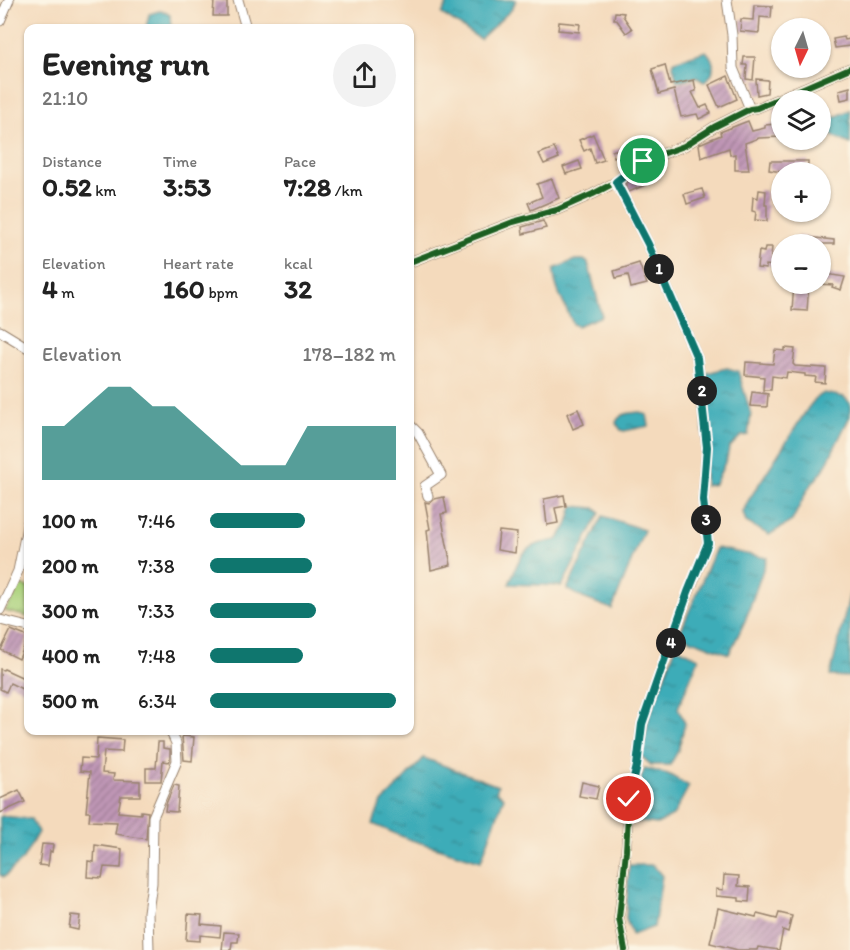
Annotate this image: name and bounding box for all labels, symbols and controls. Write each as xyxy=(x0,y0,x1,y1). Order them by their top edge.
north arrow xyxy=(771,18,831,78)
map controls xyxy=(771,18,831,294)
text: Evening run xyxy=(42,44,209,83)
button: share xyxy=(333,44,396,107)
text: 21:10 xyxy=(42,86,88,110)
button: layers xyxy=(771,90,831,150)
pin xyxy=(617,135,668,186)
icon: arrive xyxy=(626,144,659,177)
text: Distance xyxy=(42,152,102,171)
text: Time xyxy=(163,152,197,171)
text: Pace xyxy=(284,152,316,171)
button: + xyxy=(771,162,831,222)
text: 0.52 xyxy=(42,171,92,203)
text: 3:53 xyxy=(163,171,211,203)
text: 7:28 xyxy=(284,171,331,203)
text: km xyxy=(92,181,117,200)
text: /km xyxy=(331,181,363,200)
button: − xyxy=(771,234,831,294)
text: Elevation xyxy=(42,254,106,273)
text: Heart rate xyxy=(163,254,234,273)
text: kcal xyxy=(284,254,312,273)
pin: 1 xyxy=(644,254,674,284)
text: 1 xyxy=(655,259,663,278)
text: 4 xyxy=(42,273,58,305)
text: 160 xyxy=(163,273,205,305)
text: 32 xyxy=(284,273,312,305)
text: m xyxy=(58,283,75,302)
text: bpm xyxy=(205,283,238,302)
text: Elevation xyxy=(42,342,121,366)
text: 178–182 m xyxy=(303,342,396,366)
pin: 2 xyxy=(687,376,717,406)
text: 2 xyxy=(698,381,706,400)
pin: 3 xyxy=(691,505,721,535)
text: 100 m xyxy=(42,509,97,533)
text: 7:46 xyxy=(138,509,175,533)
text: 3 xyxy=(702,510,710,529)
text: 200 m xyxy=(42,554,98,578)
text: 7:38 xyxy=(138,554,175,578)
text: 300 m xyxy=(42,599,99,623)
text: 7:33 xyxy=(138,599,175,623)
pin: 4 xyxy=(656,628,686,658)
text: 4 xyxy=(666,633,676,652)
text: 400 m xyxy=(42,644,100,668)
text: 7:48 xyxy=(138,644,176,668)
text: 500 m xyxy=(42,689,98,713)
text: 6:34 xyxy=(138,689,176,713)
pin xyxy=(603,773,654,824)
icon: check xyxy=(612,782,645,815)

